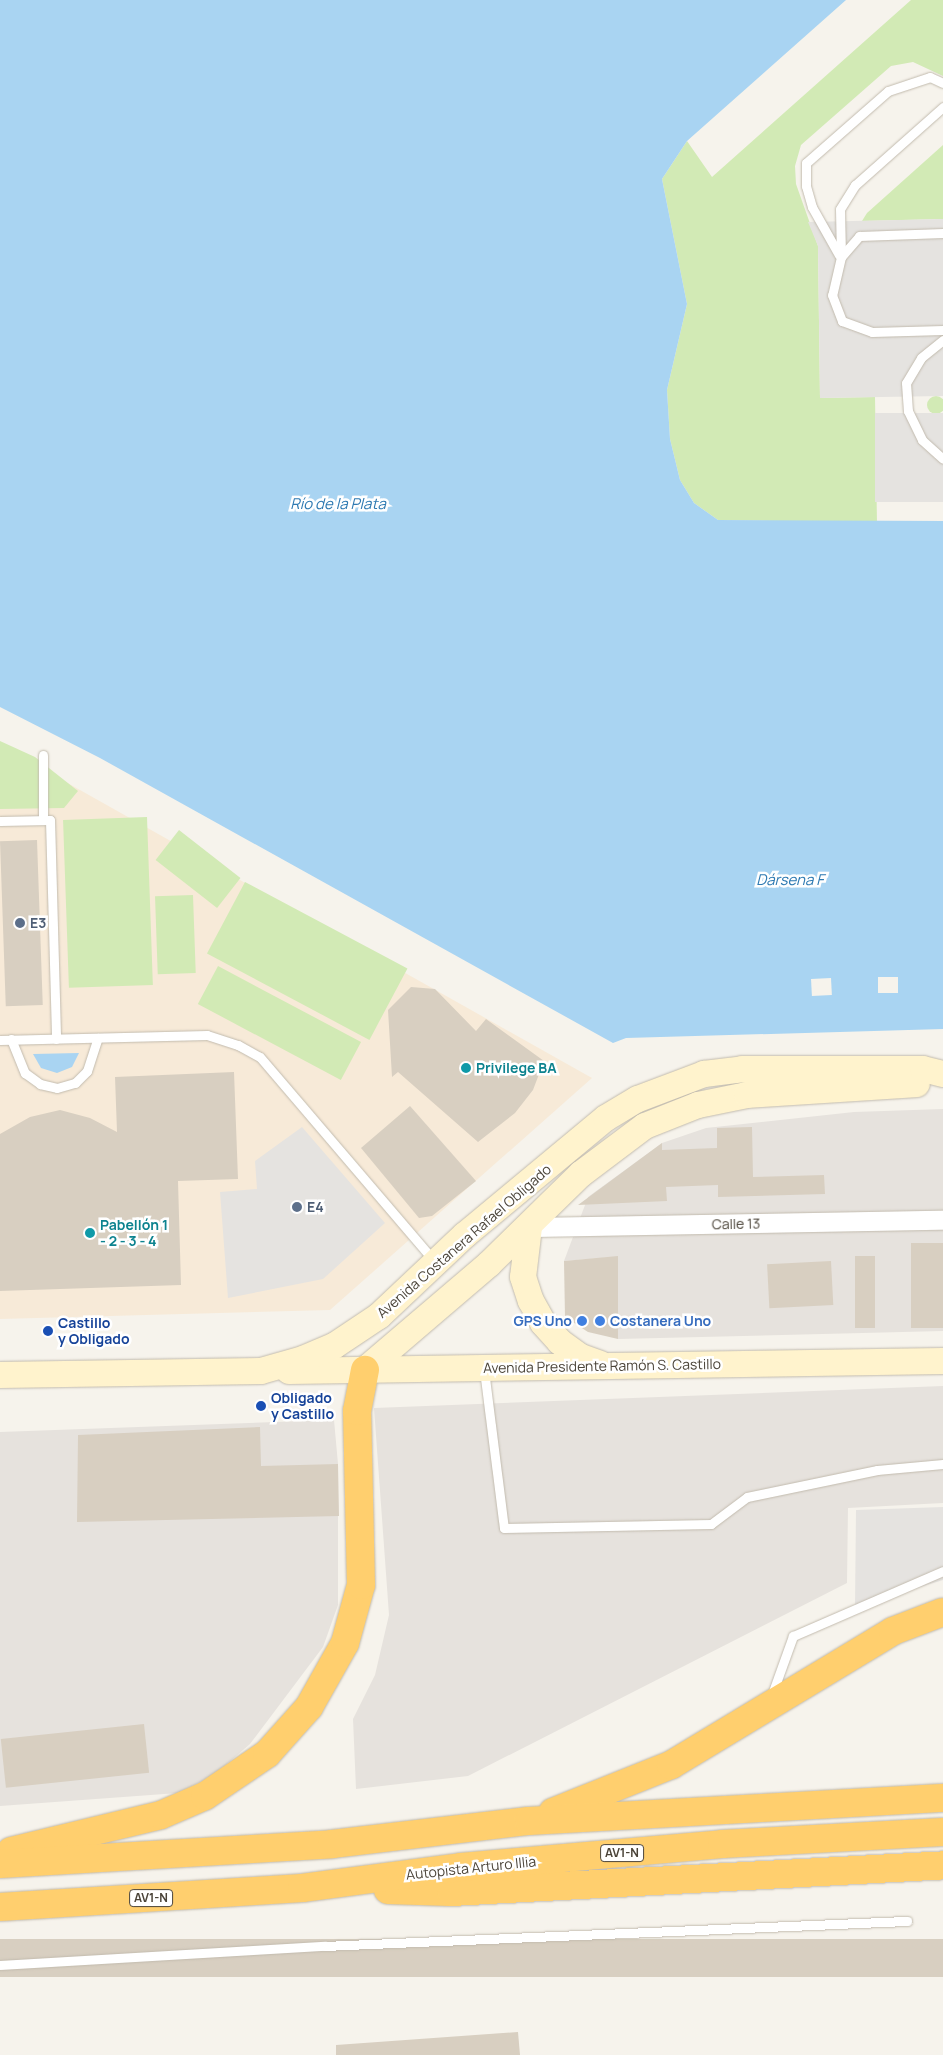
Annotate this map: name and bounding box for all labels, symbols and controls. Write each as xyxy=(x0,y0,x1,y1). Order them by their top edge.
water label: Río de la Plata xyxy=(290,495,386,513)
water label: Dársena F xyxy=(756,871,824,889)
place label: E3 xyxy=(30,915,46,931)
marker: E3 xyxy=(14,917,26,929)
place label: Privilege BA xyxy=(476,1060,557,1076)
marker: Privilege BA xyxy=(460,1062,472,1074)
street label: Avenida Costanera Rafael Obligado xyxy=(373,1161,555,1321)
place label: E4 xyxy=(307,1199,324,1215)
marker: E4 xyxy=(291,1201,303,1213)
street label: Calle 13 xyxy=(712,1215,760,1233)
place label: Pabellón 1 - 2 - 3 - 4 xyxy=(100,1217,168,1250)
marker: Pabellón 1 - 2 - 3 - 4 xyxy=(84,1227,96,1239)
place label: GPS Uno xyxy=(513,1313,572,1329)
place label: Costanera Uno xyxy=(610,1313,711,1329)
place label: Castillo y Obligado xyxy=(58,1315,130,1348)
marker: GPS Uno xyxy=(576,1315,588,1327)
marker: Costanera Uno xyxy=(594,1315,606,1327)
marker: Castillo y Obligado xyxy=(42,1325,54,1337)
street label: Avenida Presidente Ramón S. Castillo xyxy=(483,1356,721,1376)
place label: Obligado y Castillo xyxy=(271,1390,334,1422)
marker: Obligado y Castillo xyxy=(255,1400,267,1412)
road number: AV1-N xyxy=(600,1844,644,1862)
street label: Autopista Arturo Illia xyxy=(405,1853,537,1883)
road number: AV1-N xyxy=(128,1889,174,1908)

